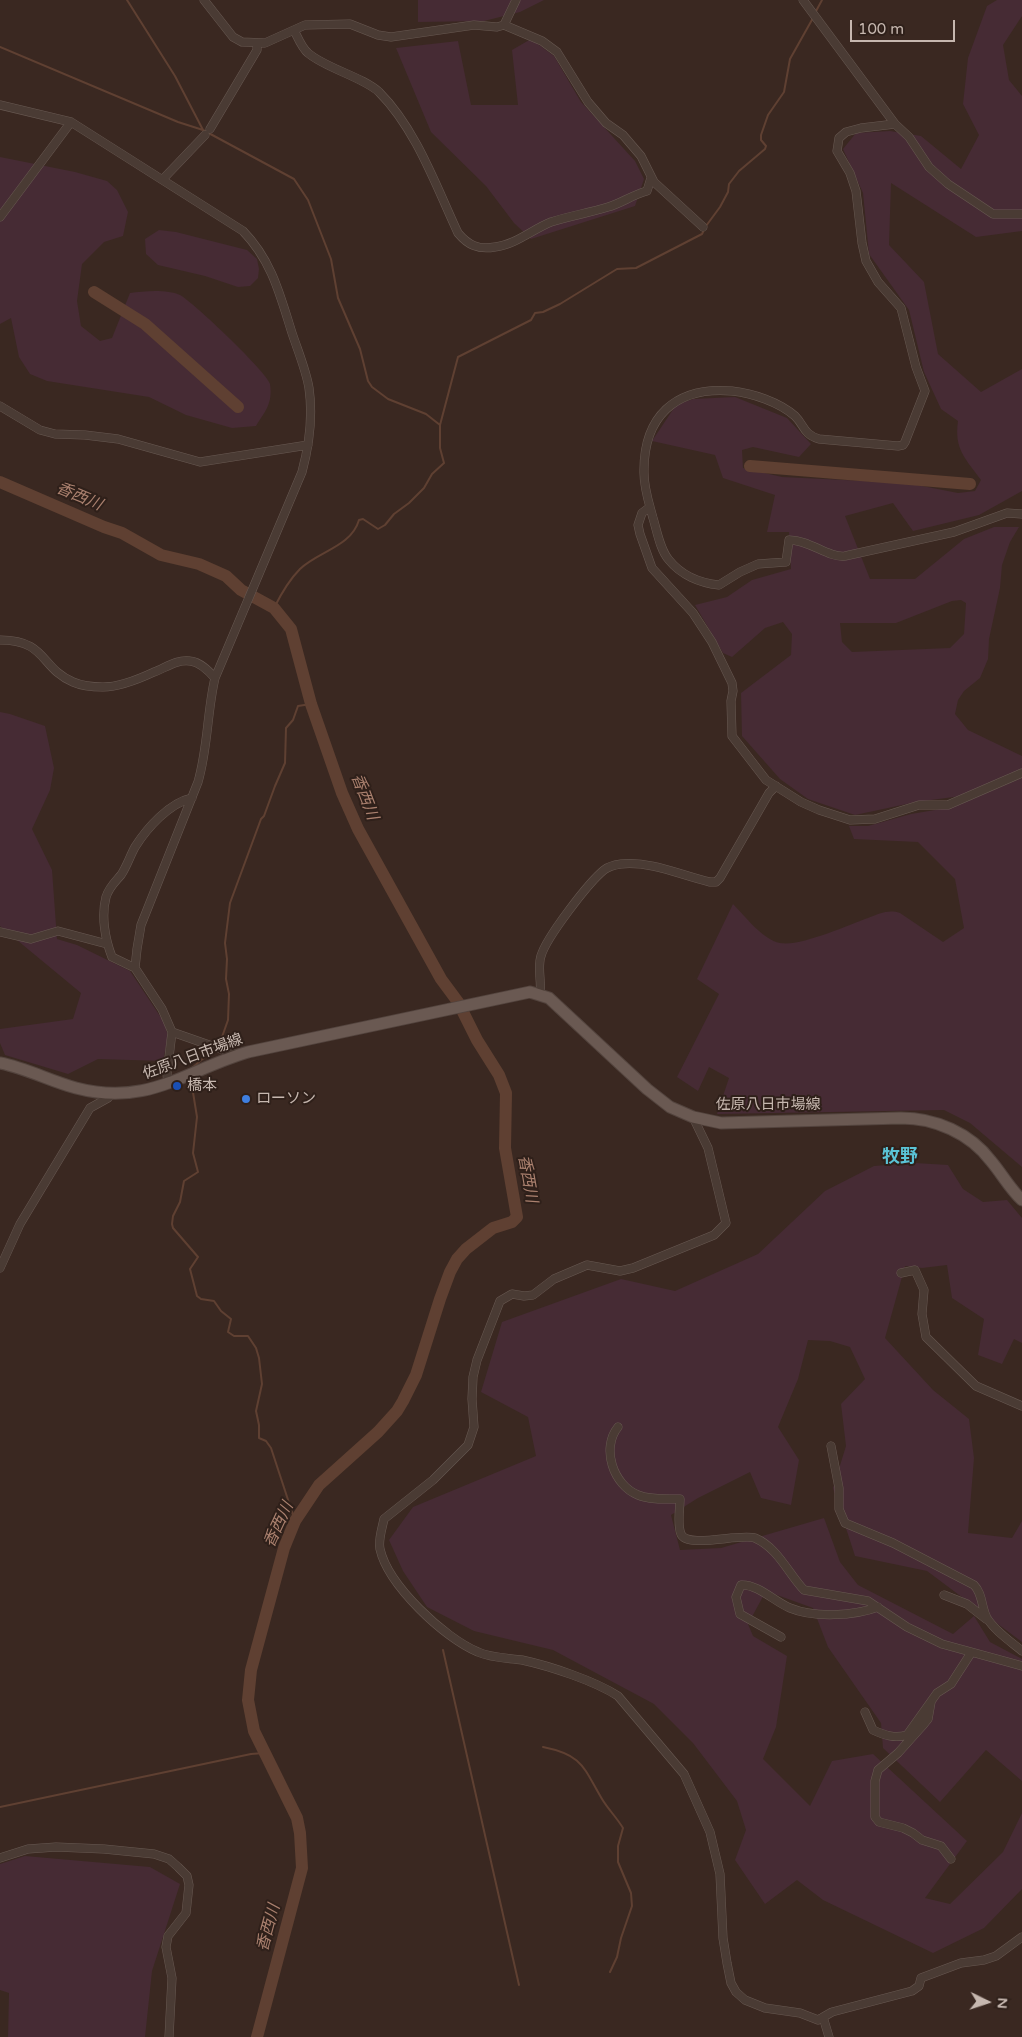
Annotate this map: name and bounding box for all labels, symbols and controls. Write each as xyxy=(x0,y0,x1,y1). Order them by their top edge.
scale bar xyxy=(852,10,957,42)
text: 100 m xyxy=(858,20,904,38)
water label: 香西川 xyxy=(53,479,105,515)
water label: 香西川 xyxy=(346,771,382,823)
street label: 佐原八日市場線 xyxy=(141,1031,245,1083)
place label: 橋本 xyxy=(187,1077,217,1095)
marker: 橋本 xyxy=(171,1080,183,1092)
place label: ローソン xyxy=(256,1090,316,1108)
marker: ローソン xyxy=(240,1093,252,1105)
street label: 佐原八日市場線 xyxy=(716,1096,820,1114)
district label: 牧野 xyxy=(882,1146,918,1168)
water label: 香西川 xyxy=(513,1154,541,1204)
water label: 香西川 xyxy=(260,1499,298,1551)
water label: 香西川 xyxy=(254,1902,284,1954)
north arrow xyxy=(962,1977,1012,2027)
text: N xyxy=(994,1997,1011,2009)

